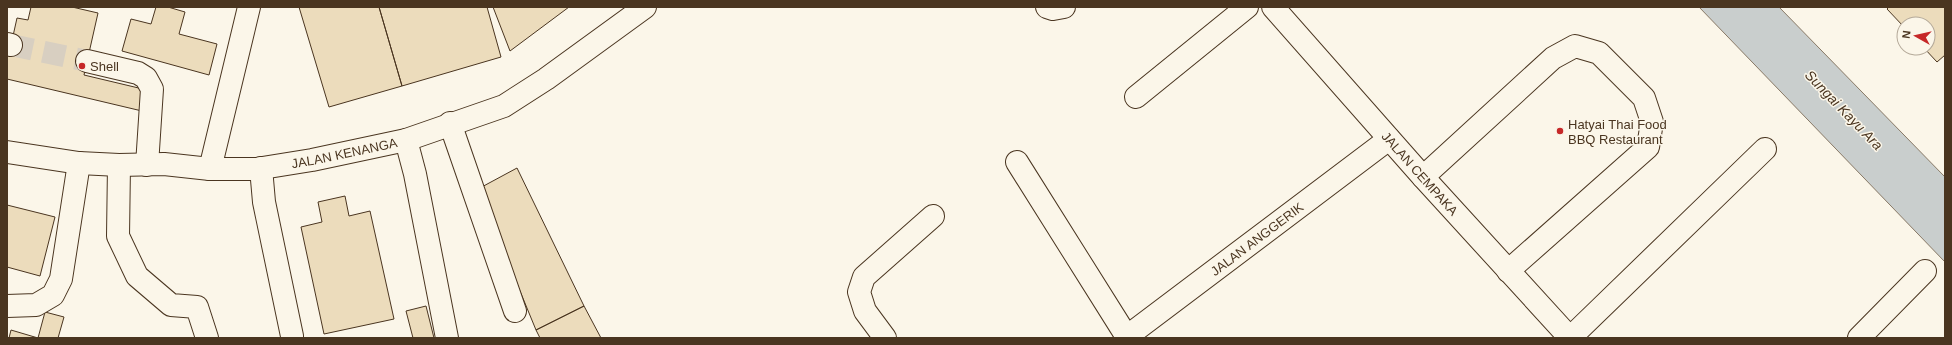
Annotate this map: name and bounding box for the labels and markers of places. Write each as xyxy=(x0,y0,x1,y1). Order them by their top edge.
place label: Shell xyxy=(90,59,119,74)
marker: Shell xyxy=(77,61,87,71)
place label: Hatyai Thai Food BBQ Restaurant xyxy=(1568,117,1667,147)
marker: Hatyai Thai Food BBQ Restaurant xyxy=(1555,126,1565,136)

